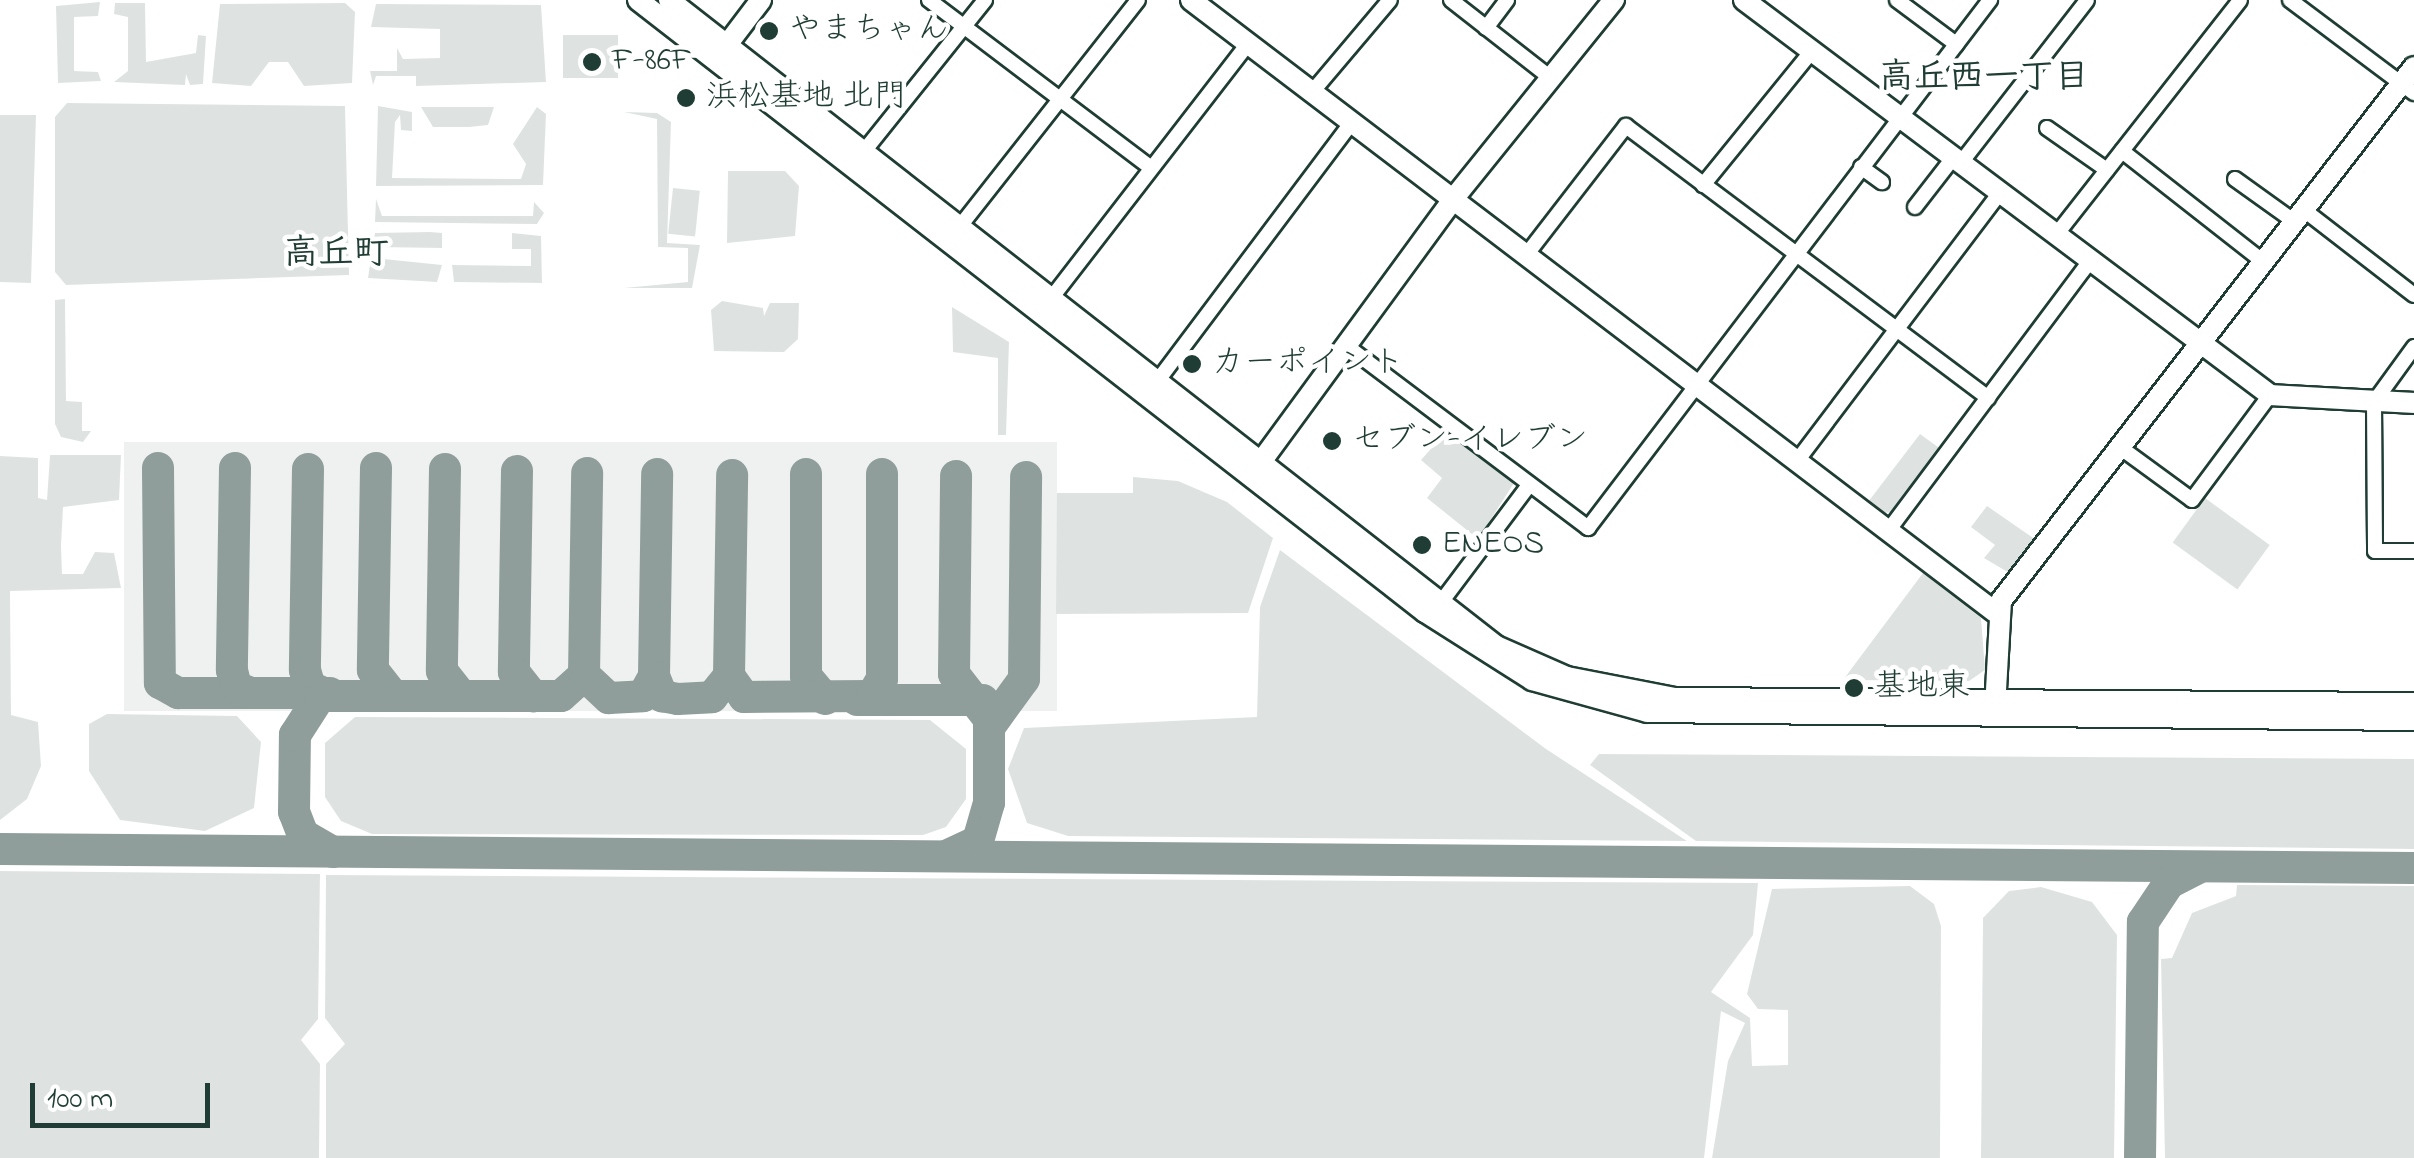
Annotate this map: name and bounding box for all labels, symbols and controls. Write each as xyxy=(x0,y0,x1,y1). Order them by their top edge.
place label: やまちゃん xyxy=(789,12,949,50)
marker: やまちゃん xyxy=(758,20,780,42)
place label: F-86F xyxy=(612,43,692,81)
marker: F-86F xyxy=(581,51,603,73)
district label: 高丘西一丁目 xyxy=(1879,58,2089,100)
place label: 浜松基地 北門 xyxy=(706,79,906,117)
marker: 浜松基地 北門 xyxy=(675,87,697,109)
district label: 高丘町 xyxy=(284,234,388,276)
place label: カーポイント xyxy=(1212,345,1404,383)
marker: カーポイント xyxy=(1181,353,1203,375)
place label: セブン-イレブン xyxy=(1352,422,1588,460)
marker: セブン-イレブン xyxy=(1321,430,1343,452)
place label: ENEOS xyxy=(1442,526,1544,564)
marker: ENEOS xyxy=(1411,534,1433,556)
place label: 基地東 xyxy=(1874,669,1970,707)
marker: 基地東 xyxy=(1843,677,1865,699)
scale bar xyxy=(35,1063,215,1125)
text: 100 m xyxy=(47,1078,113,1122)

